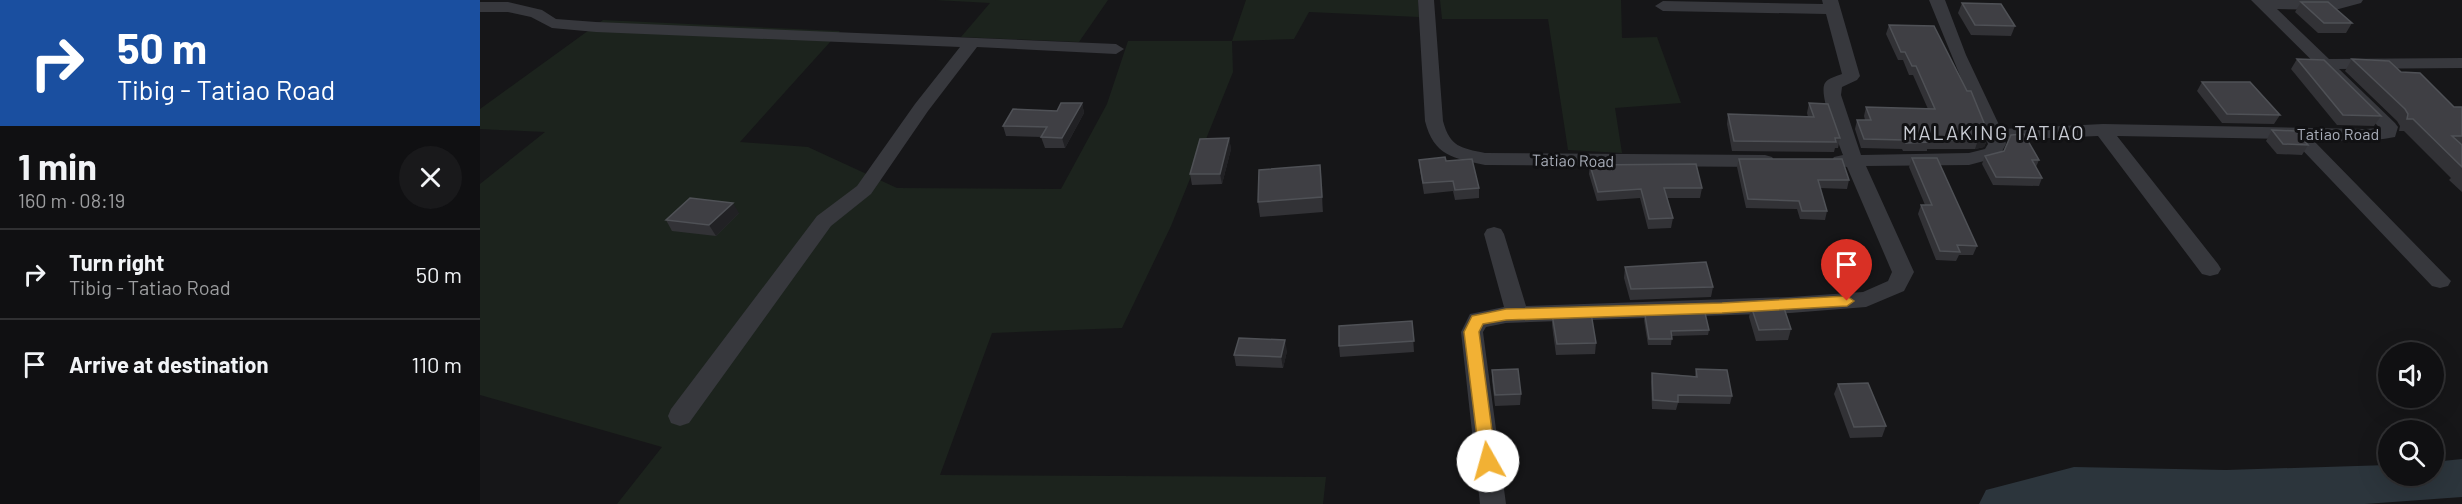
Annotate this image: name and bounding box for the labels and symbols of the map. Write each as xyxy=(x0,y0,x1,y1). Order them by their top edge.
district label: MALAKING TATIAO xyxy=(1903,120,2085,144)
street label: Tatiao Road xyxy=(2297,124,2379,143)
street label: Tatiao Road xyxy=(1532,150,1614,170)
pin xyxy=(1821,239,1872,301)
position arrow xyxy=(1456,429,1520,493)

